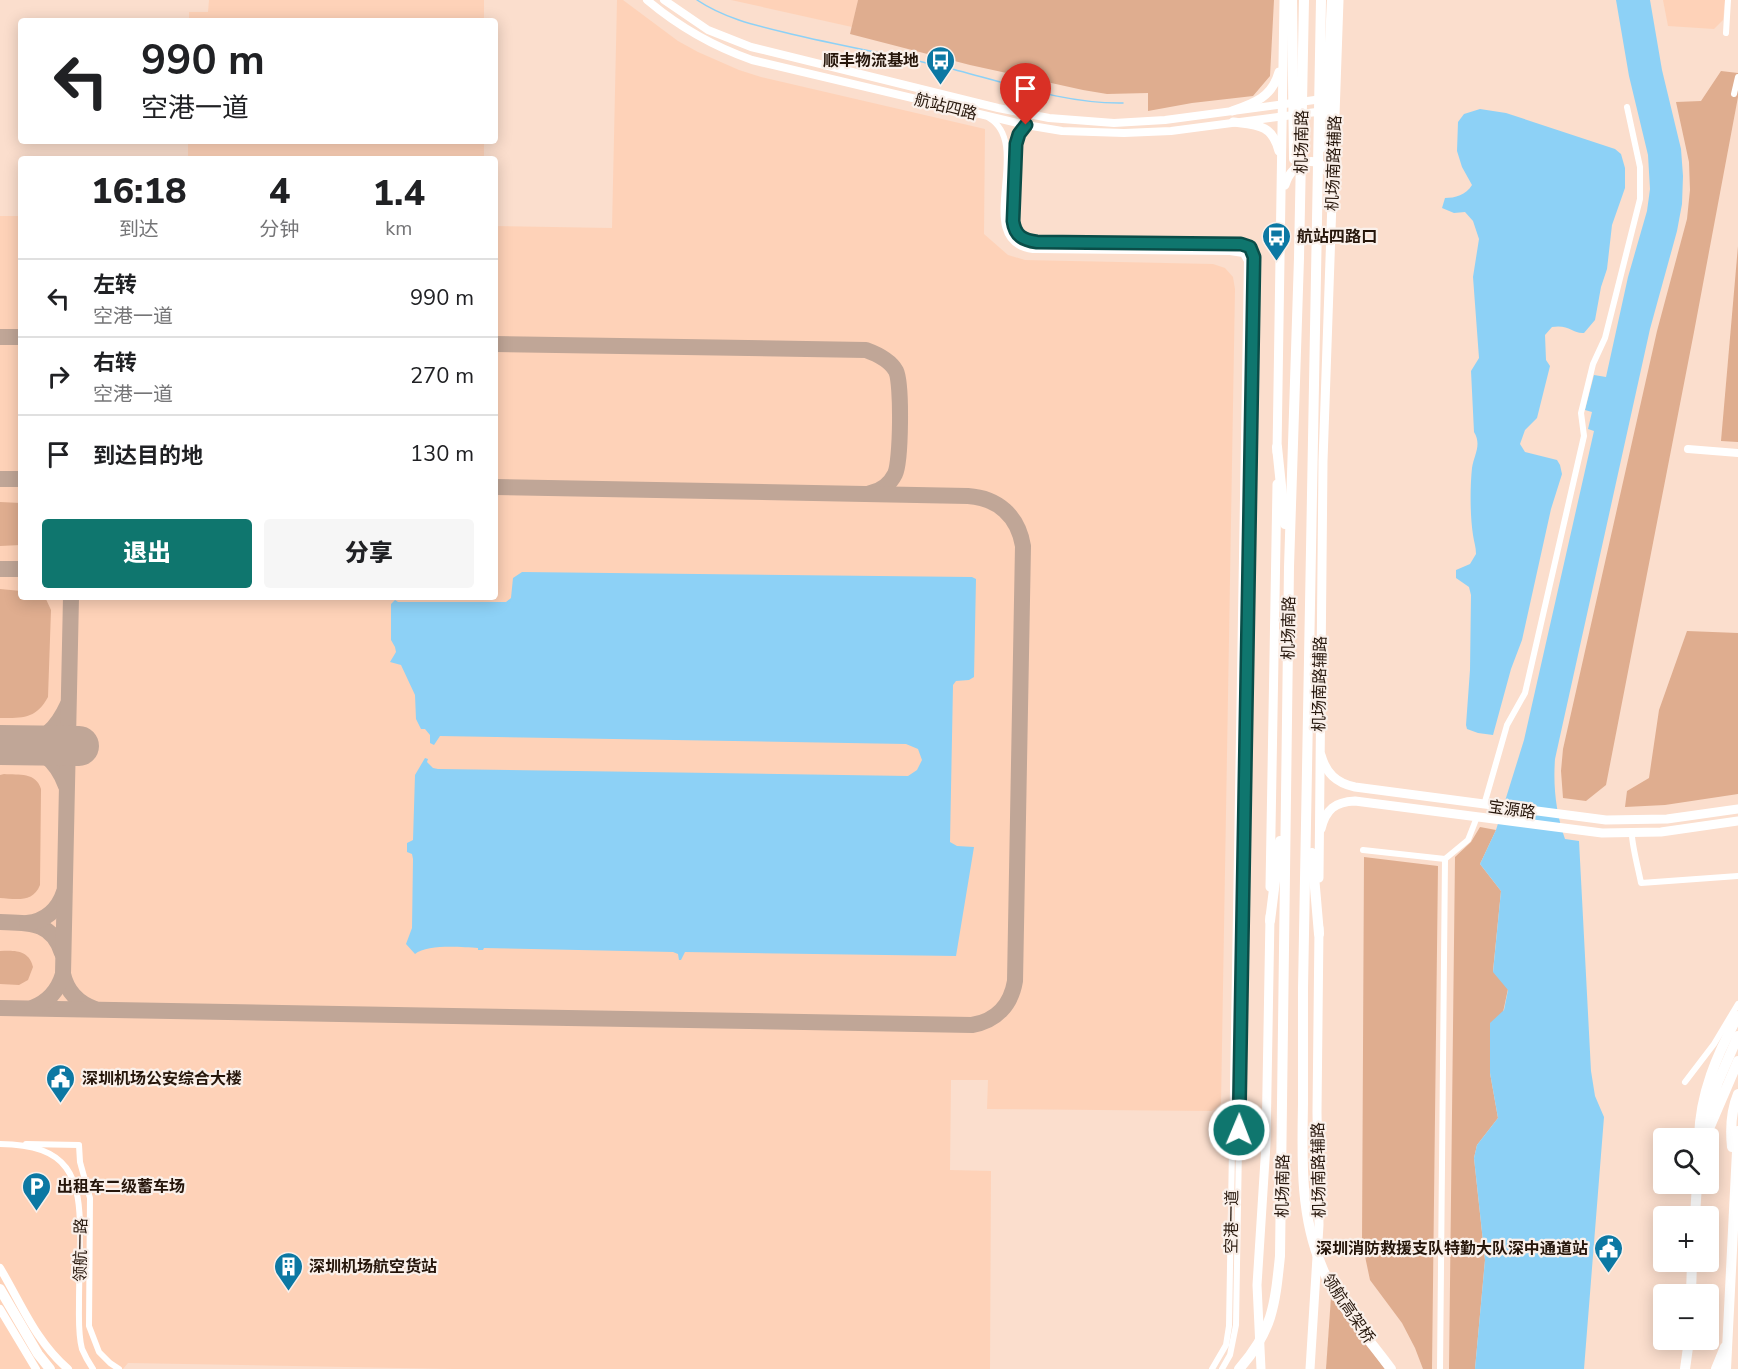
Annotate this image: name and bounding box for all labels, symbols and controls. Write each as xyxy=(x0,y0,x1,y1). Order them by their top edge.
text: 990 m xyxy=(141,32,265,89)
icon: left xyxy=(42,42,120,120)
bus stop icon: 顺丰物流基地 xyxy=(924,44,956,86)
place label: 顺丰物流基地 xyxy=(823,50,919,72)
pin xyxy=(1000,63,1051,125)
icon: arrive xyxy=(1009,72,1042,105)
street label: 航站四路 xyxy=(912,89,979,125)
text: 空港一道 xyxy=(141,90,249,127)
street label: 机场南路 xyxy=(1290,110,1314,174)
street label: 机场南路辅路 xyxy=(1321,115,1347,211)
text: 16:18 xyxy=(91,167,187,216)
text: 4 xyxy=(269,167,290,216)
text: 1.4 xyxy=(372,169,425,218)
text: km xyxy=(385,215,412,242)
text: 到达 xyxy=(119,216,159,243)
text: 分钟 xyxy=(260,216,300,243)
bus stop icon: 航站四路口 xyxy=(1260,220,1292,262)
place label: 航站四路口 xyxy=(1297,226,1377,248)
text: 左转 xyxy=(93,270,137,300)
icon: left xyxy=(42,282,75,315)
text: 990 m xyxy=(410,283,474,313)
text: 空港一道 xyxy=(93,303,173,330)
text: 右转 xyxy=(93,348,137,378)
icon: right xyxy=(42,360,75,393)
text: 270 m xyxy=(410,361,474,391)
text: 空港一道 xyxy=(93,381,173,408)
icon: arrive xyxy=(42,438,75,471)
text: 130 m xyxy=(410,439,474,469)
text: 到达目的地 xyxy=(93,441,203,471)
button: 退出 xyxy=(42,519,252,588)
button: 分享 xyxy=(264,519,474,588)
street label: 机场南路 xyxy=(1277,596,1301,660)
street label: 机场南路辅路 xyxy=(1308,636,1332,732)
street label: 宝源路 xyxy=(1487,796,1537,824)
public building icon: 深圳机场公安综合大楼 xyxy=(45,1062,77,1104)
place label: 深圳机场公安综合大楼 xyxy=(82,1068,242,1090)
position arrow xyxy=(1207,1098,1271,1162)
street label: 机场南路辅路 xyxy=(1307,1122,1331,1218)
map controls xyxy=(1653,1128,1719,1350)
button: search xyxy=(1653,1128,1719,1194)
street label: 机场南路 xyxy=(1271,1154,1295,1218)
parking icon: 出租车二级蓄车场 xyxy=(20,1170,52,1212)
place label: 出租车二级蓄车场 xyxy=(57,1176,185,1198)
street label: 空港一道 xyxy=(1220,1190,1244,1254)
button: + xyxy=(1653,1206,1719,1272)
street label: 领航一路 xyxy=(69,1218,93,1282)
public building icon: 深圳消防救援支队特勤大队深中通道站 xyxy=(1593,1232,1625,1274)
place label: 深圳消防救援支队特勤大队深中通道站 xyxy=(1316,1238,1588,1260)
building icon: 深圳机场航空货站 xyxy=(272,1250,304,1292)
place label: 深圳机场航空货站 xyxy=(309,1256,437,1278)
street label: 领航高架桥 xyxy=(1317,1269,1380,1348)
button: − xyxy=(1653,1284,1719,1350)

